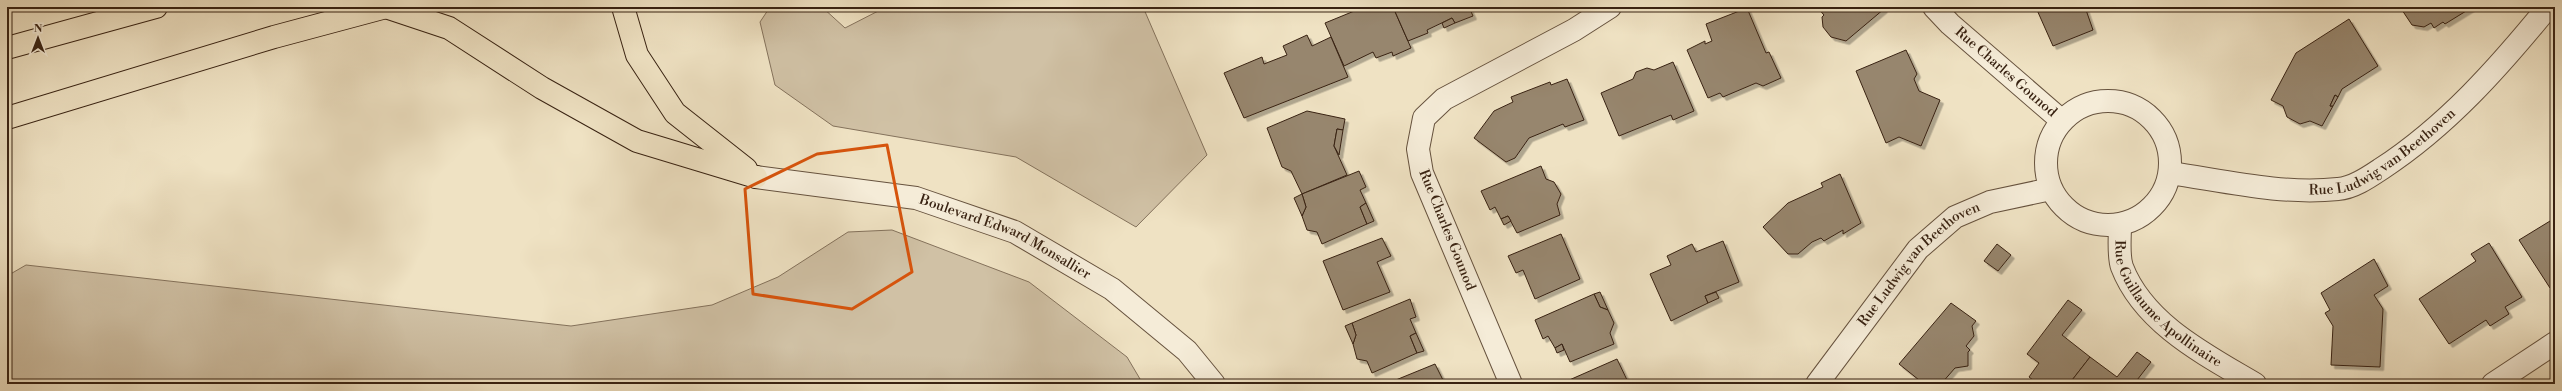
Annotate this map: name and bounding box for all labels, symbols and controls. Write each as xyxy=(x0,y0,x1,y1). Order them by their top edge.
north arrow xyxy=(18,18,58,58)
text: N xyxy=(34,22,43,36)
street label: Rue Charles Gounod xyxy=(1951,23,2060,121)
street label: Rue Ludwig van Beethoven xyxy=(2309,104,2460,199)
street label: Rue Charles Gounod xyxy=(1414,167,1480,293)
street label: Boulevard Edward Monsallier xyxy=(916,191,1094,284)
street label: Rue Ludwig van Beethoven xyxy=(1854,198,1983,330)
street label: Rue Guillaume Apollinaire xyxy=(2110,240,2225,372)

